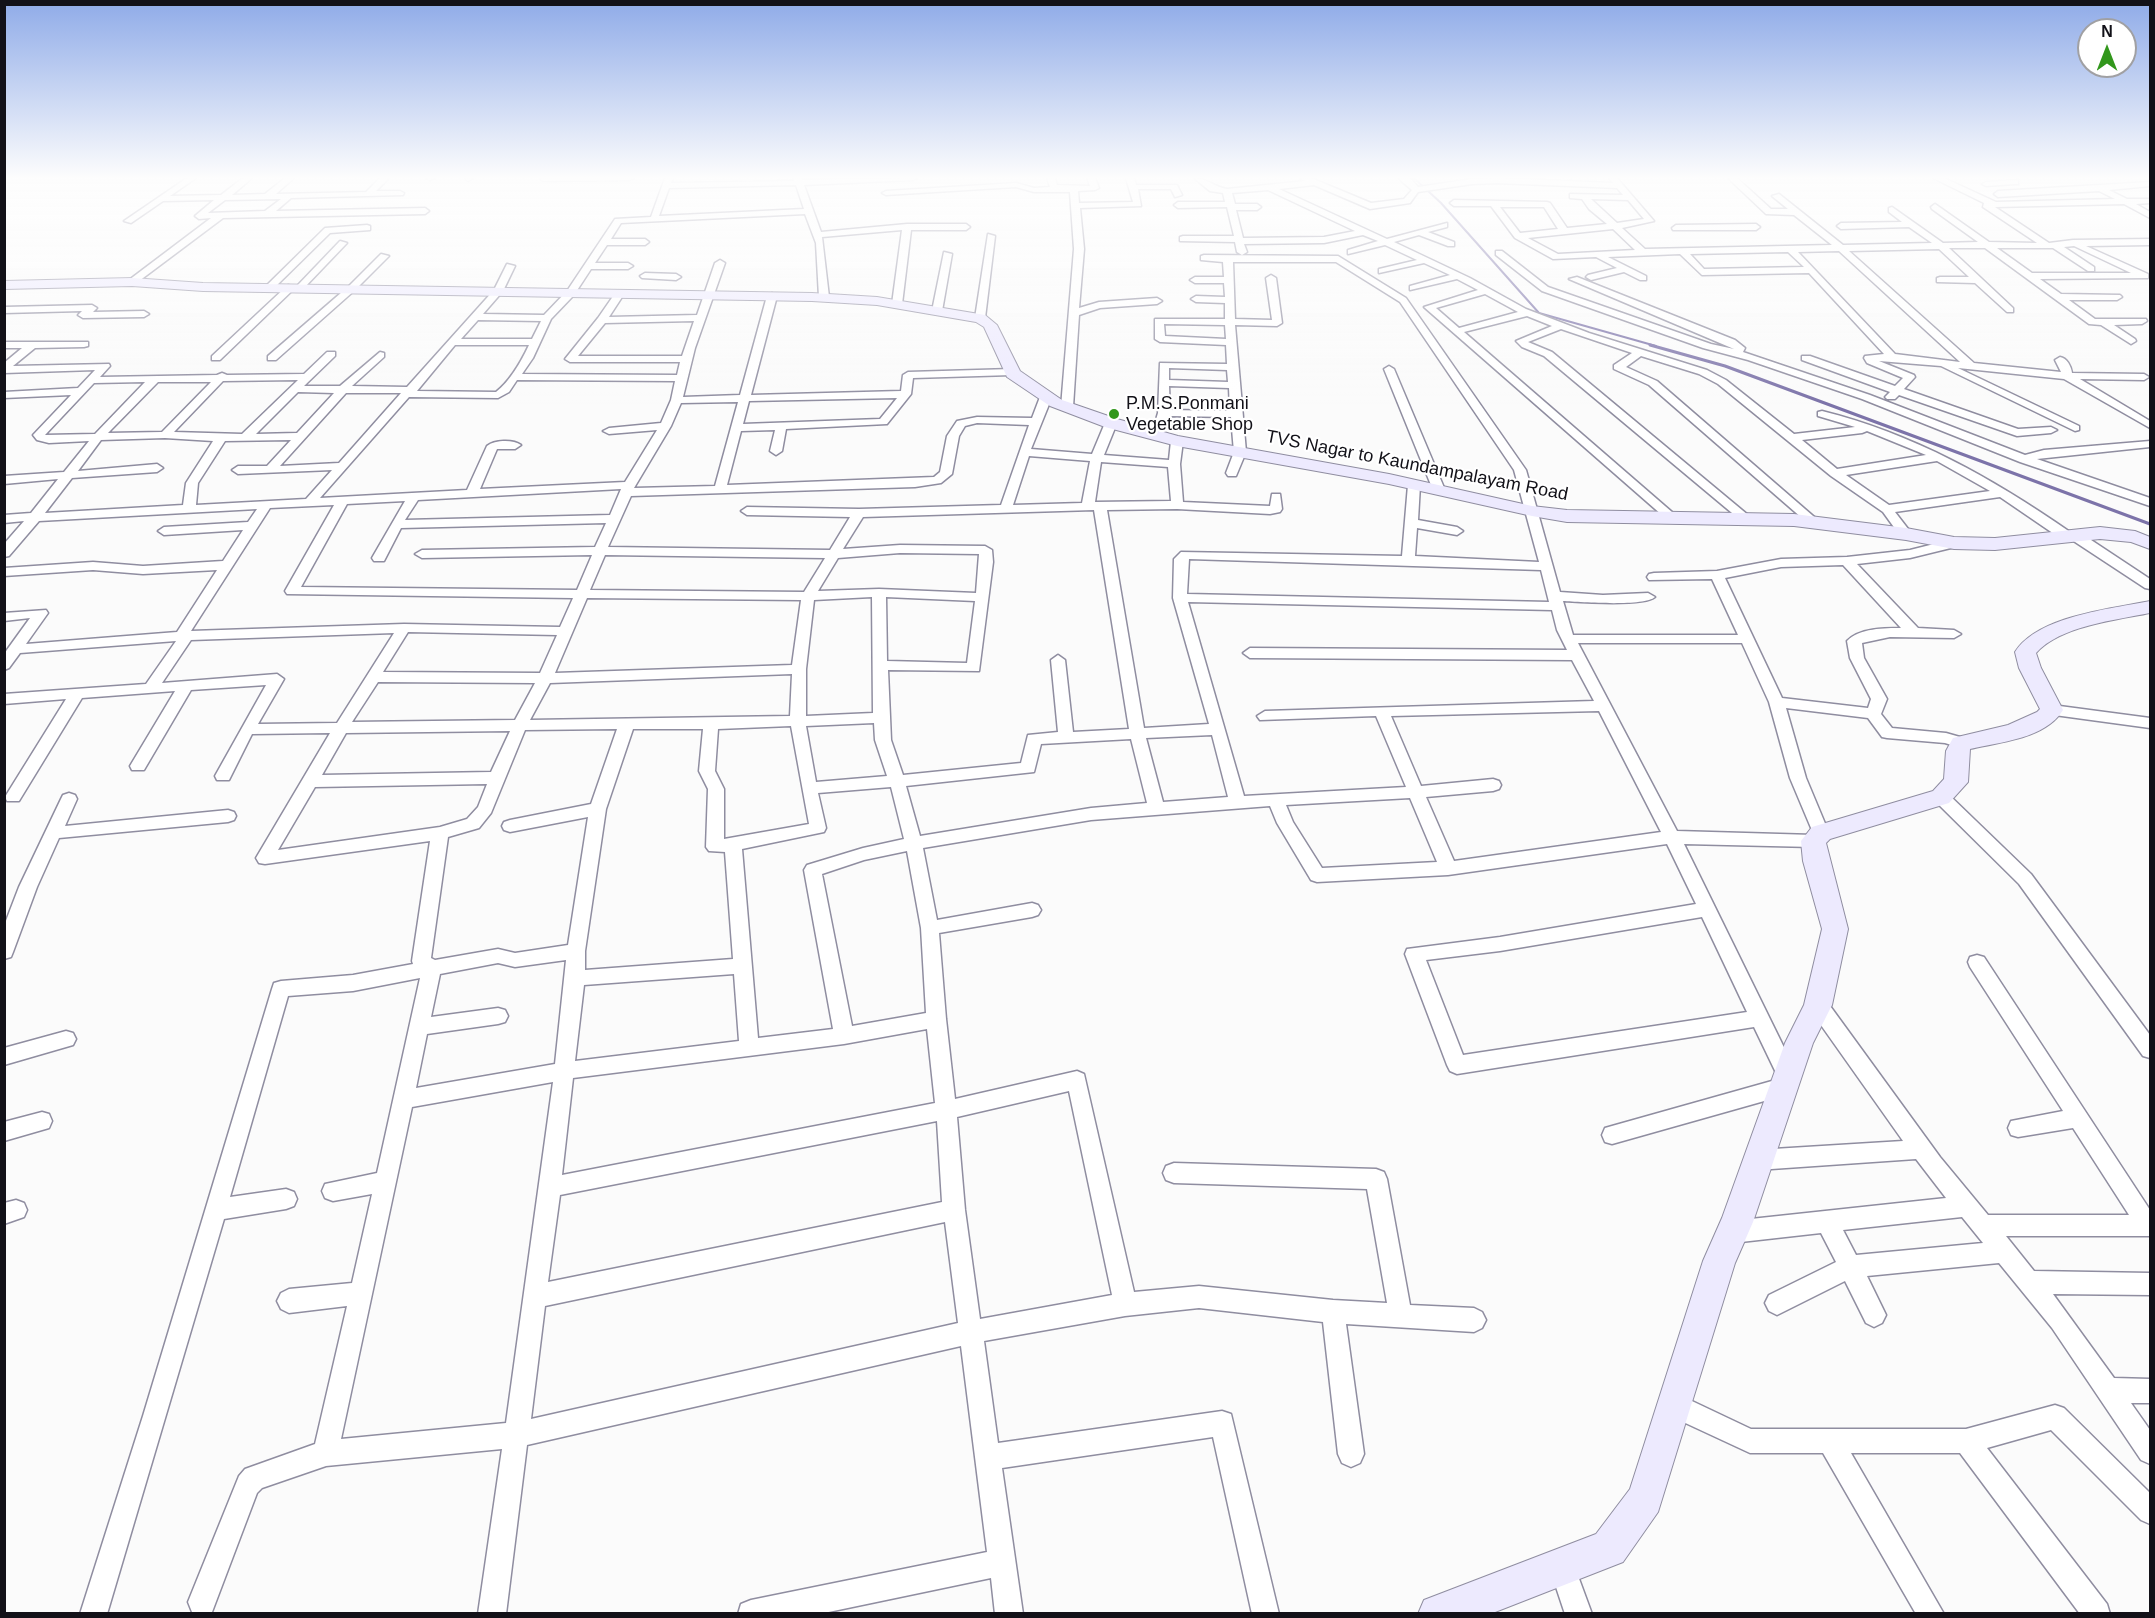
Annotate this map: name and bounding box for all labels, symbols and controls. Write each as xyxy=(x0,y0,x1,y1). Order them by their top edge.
north arrow xyxy=(2077,18,2137,78)
text: N xyxy=(2101,23,2113,40)
place label: P.M.S.Ponmani Vegetable Shop xyxy=(1126,393,1253,436)
marker: P.M.S.Ponmani Vegetable Shop xyxy=(1107,407,1121,421)
street label: TVS Nagar to Kaundampalayam Road xyxy=(1264,426,1570,506)

